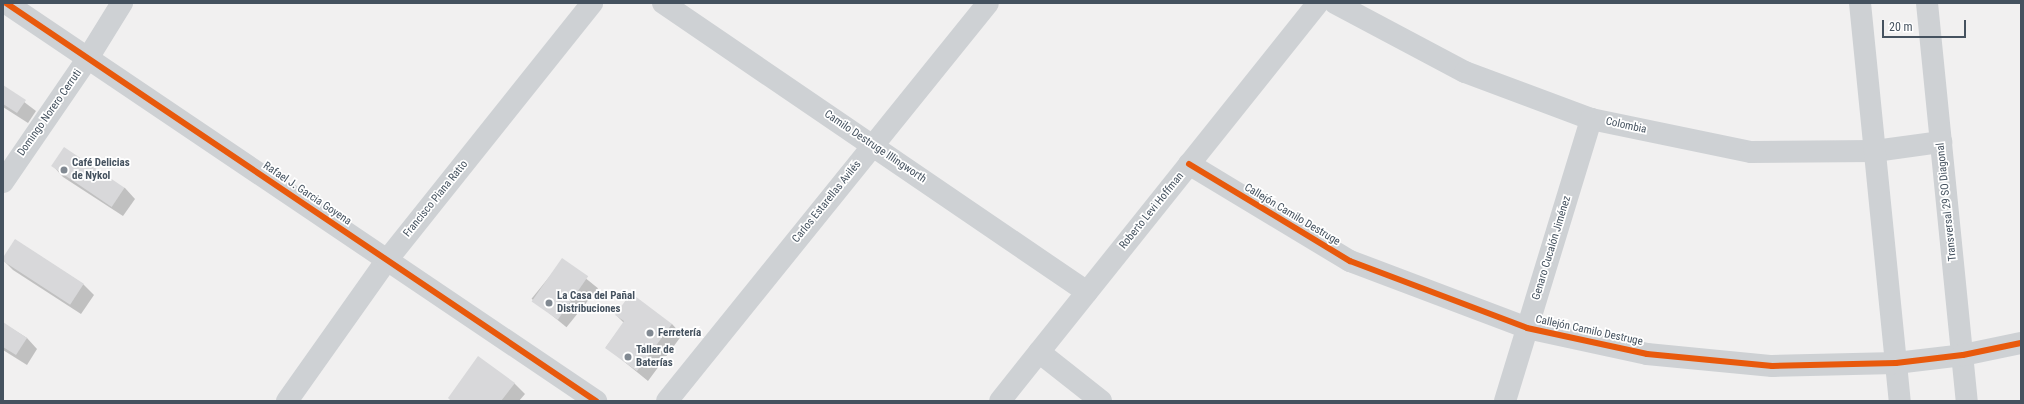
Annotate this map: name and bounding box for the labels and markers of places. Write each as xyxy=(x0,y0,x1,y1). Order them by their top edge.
place label: Café Delicias de Nykol xyxy=(72,157,130,183)
marker: Café Delicias de Nykol xyxy=(59,165,69,175)
place label: La Casa del Pañal Distribuciones xyxy=(557,290,635,316)
marker: La Casa del Pañal Distribuciones xyxy=(544,298,554,308)
place label: Ferretería xyxy=(658,326,701,340)
marker: Ferretería xyxy=(645,328,655,338)
place label: Taller de Baterías xyxy=(636,344,674,370)
marker: Taller de Baterías xyxy=(623,352,633,362)

